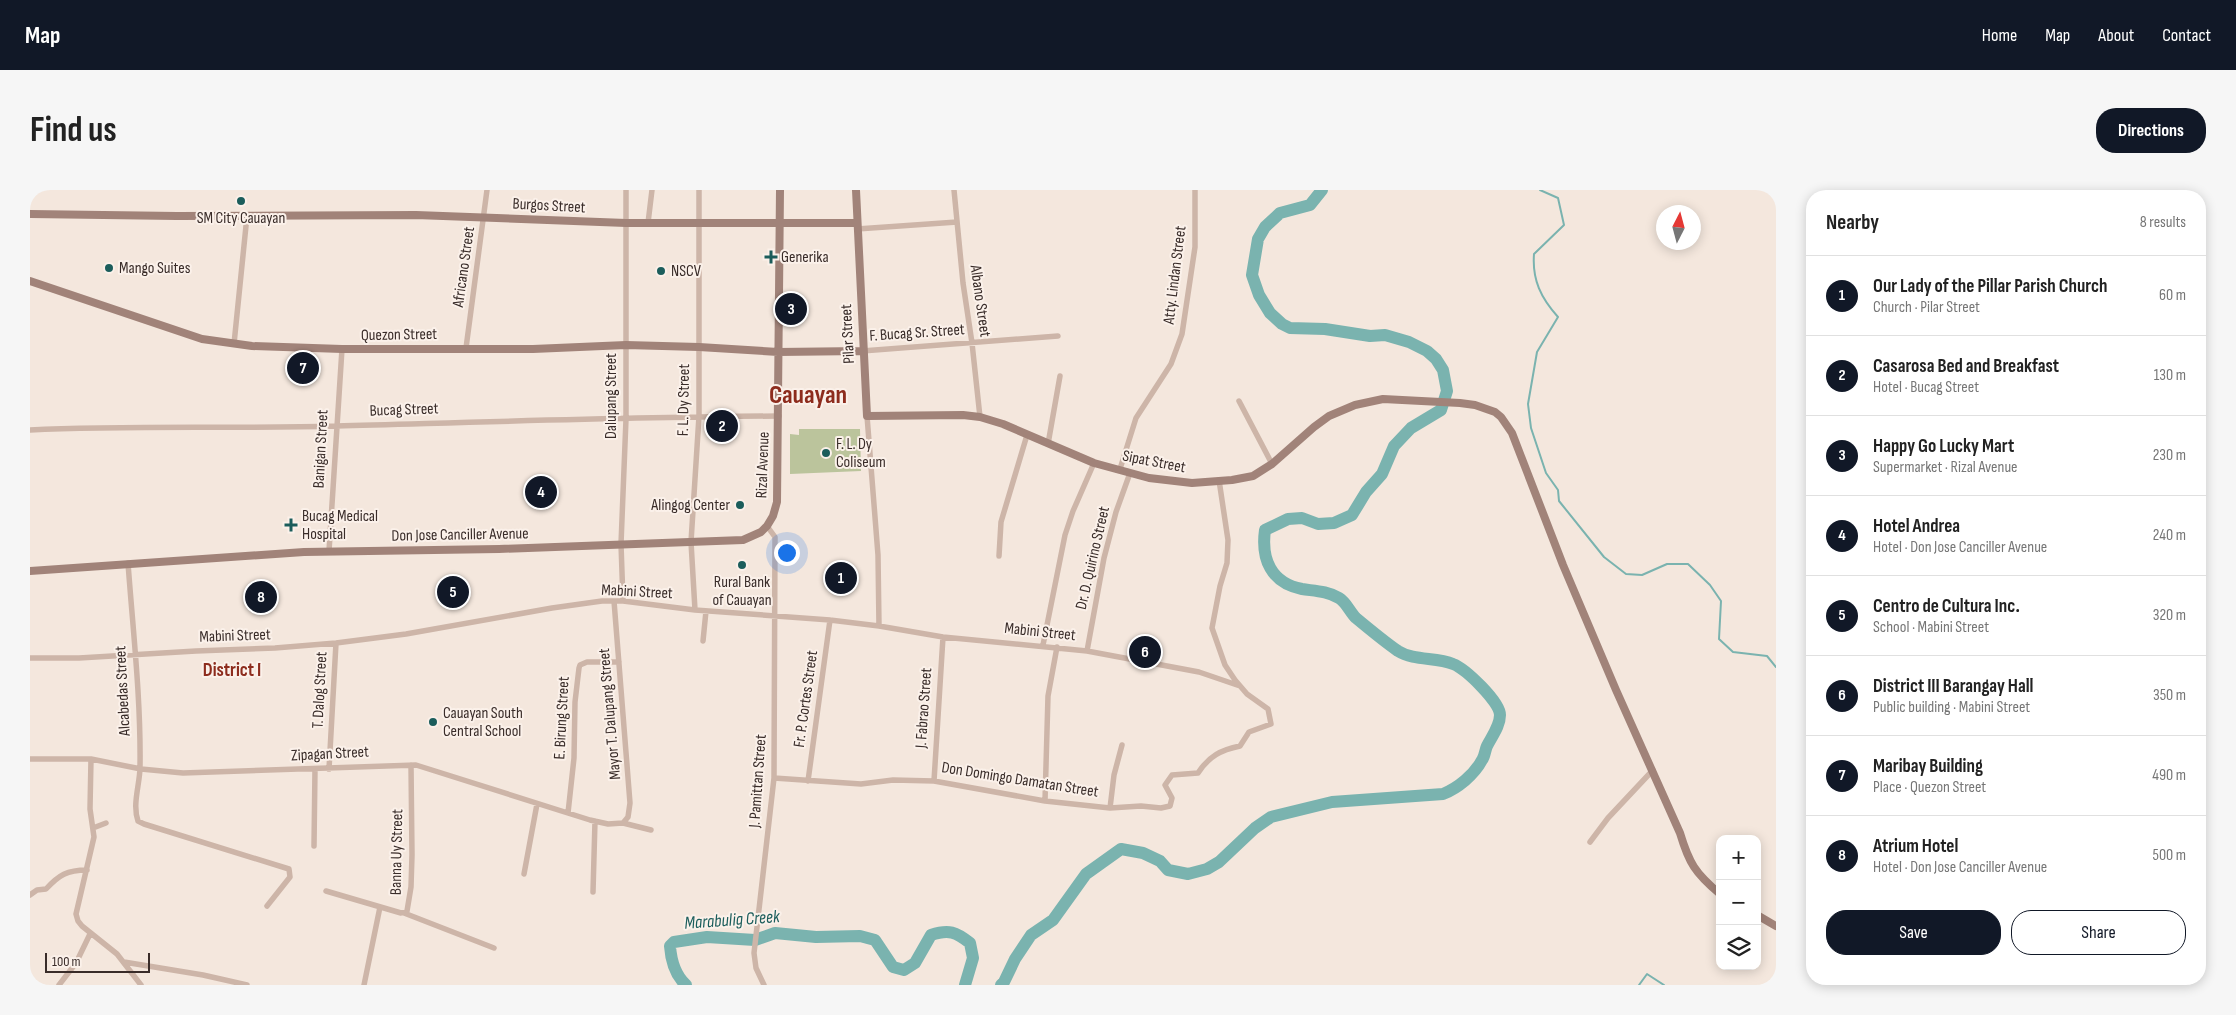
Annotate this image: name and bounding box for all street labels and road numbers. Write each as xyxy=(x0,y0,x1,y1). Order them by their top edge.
street label: Burgos Street xyxy=(512,195,586,217)
street label: Africano Street xyxy=(449,225,479,310)
street label: Atty. Lindan Street xyxy=(1159,225,1190,326)
street label: Albano Street xyxy=(965,263,994,338)
street label: Pilar Street xyxy=(837,304,859,364)
street label: F. Bucag Sr. Street xyxy=(869,320,965,346)
street label: Quezon Street xyxy=(361,325,437,345)
street label: Dalupang Street xyxy=(602,353,621,439)
street label: F. L. Dy Street xyxy=(674,364,694,436)
street label: Bucag Street xyxy=(369,399,439,421)
street label: Banigan Street xyxy=(309,409,333,489)
street label: Rizal Avenue xyxy=(752,431,774,499)
street label: Sipat Street xyxy=(1121,447,1187,477)
street label: Dr. D. Quirino Street xyxy=(1072,505,1114,611)
street label: Don Jose Canciller Avenue xyxy=(391,524,529,546)
street label: Mabini Street xyxy=(601,581,673,603)
street label: Mabini Street xyxy=(1003,619,1077,645)
street label: Mabini Street xyxy=(199,625,271,647)
street label: Alcabedas Street xyxy=(111,645,135,738)
street label: Mayor T. Dalupang Street xyxy=(595,647,625,781)
street label: Fr. P. Cortes Street xyxy=(790,649,822,749)
street label: T. Dalog Street xyxy=(308,651,332,729)
street label: J. Fabrao Street xyxy=(912,667,936,750)
street label: E. Birung Street xyxy=(550,676,574,760)
street label: J. Pamittan Street xyxy=(745,734,771,829)
street label: Zipagan Street xyxy=(291,742,369,766)
street label: Don Domingo Damatan Street xyxy=(940,758,1100,802)
street label: Banna Uy Street xyxy=(387,809,407,895)

